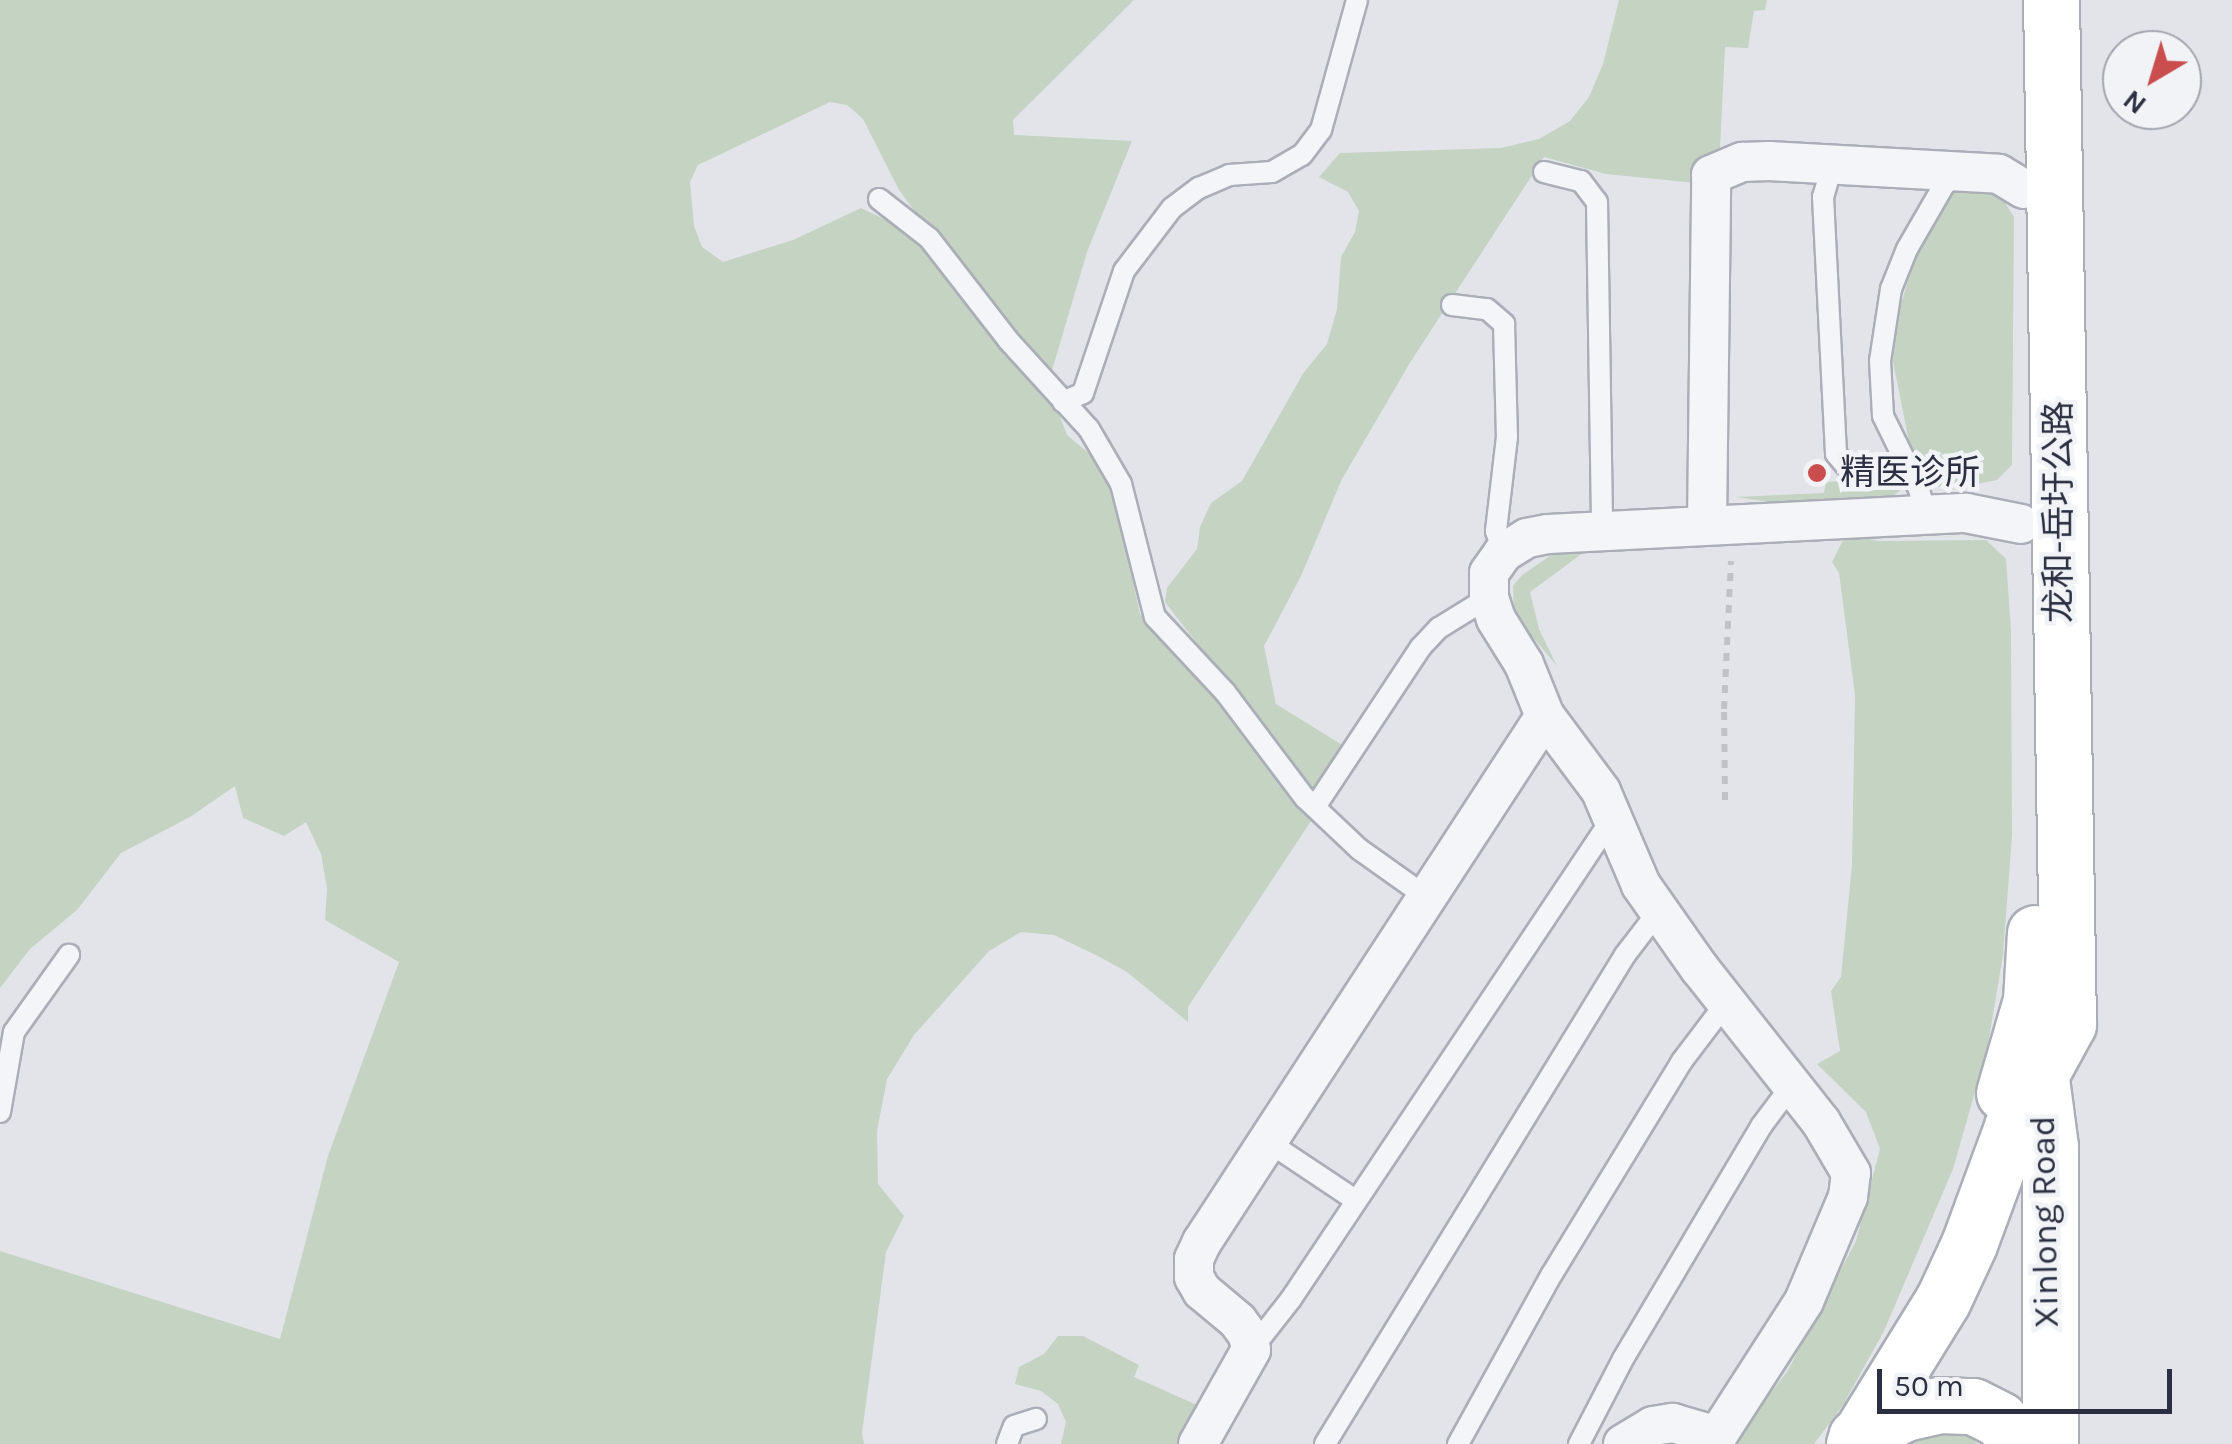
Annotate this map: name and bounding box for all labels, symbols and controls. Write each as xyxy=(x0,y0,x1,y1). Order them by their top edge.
north arrow xyxy=(2102,30,2202,130)
text: N xyxy=(2116,83,2153,122)
street label: 龙和-岳圩公路 xyxy=(2038,401,2080,623)
place label: 精医诊所 xyxy=(1840,452,1980,494)
marker: 精医诊所 xyxy=(1804,460,1830,486)
street label: Xinlong Road xyxy=(2022,1115,2068,1329)
scale bar xyxy=(1882,1349,2177,1411)
text: 50 m xyxy=(1894,1368,1964,1404)

